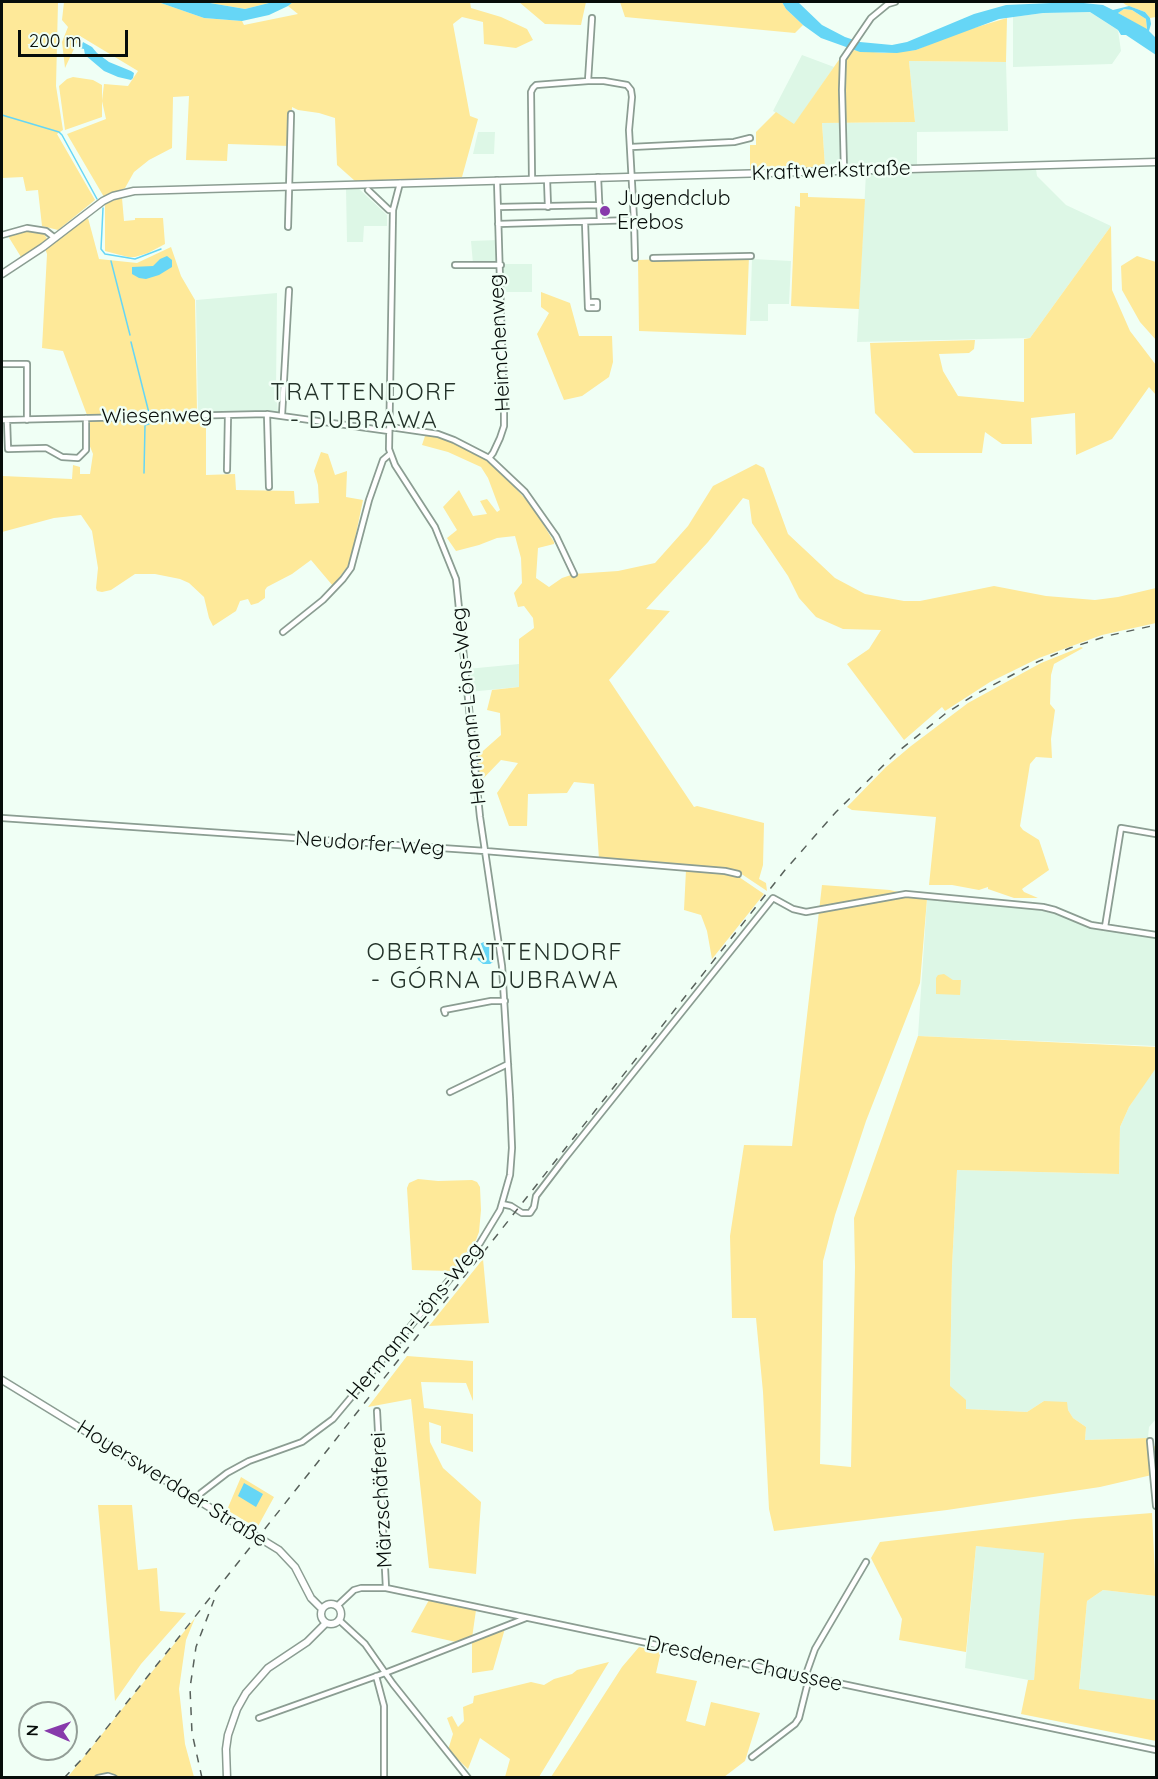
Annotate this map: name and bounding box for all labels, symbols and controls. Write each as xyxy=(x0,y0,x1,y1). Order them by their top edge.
scale bar xyxy=(21,18,130,56)
text: 200 m xyxy=(29,29,82,52)
street label: Kraftwerkstraße xyxy=(751,156,911,186)
place label: Jugendclub Erebos xyxy=(617,186,730,236)
marker: Jugendclub Erebos xyxy=(598,204,612,218)
street label: Heimchenweg xyxy=(484,273,516,413)
district label: TRATTENDORF - DUBRAWA xyxy=(270,379,458,435)
street label: Wiesenweg xyxy=(101,402,213,430)
street label: Hermann-Löns-Weg xyxy=(446,606,492,806)
street label: Neudorfer Weg xyxy=(294,826,446,862)
district label: OBERTRATTENDORF - GÓRNA DUBRAWA xyxy=(367,939,623,995)
street label: Hermann-Löns-Weg xyxy=(342,1237,488,1405)
street label: Hoyerswerdaer Straße xyxy=(72,1415,272,1553)
street label: Märzschäferei xyxy=(366,1431,398,1569)
street label: Dresdener Chaussee xyxy=(643,1631,845,1697)
north arrow xyxy=(18,1701,78,1761)
text: N xyxy=(22,1724,42,1737)

